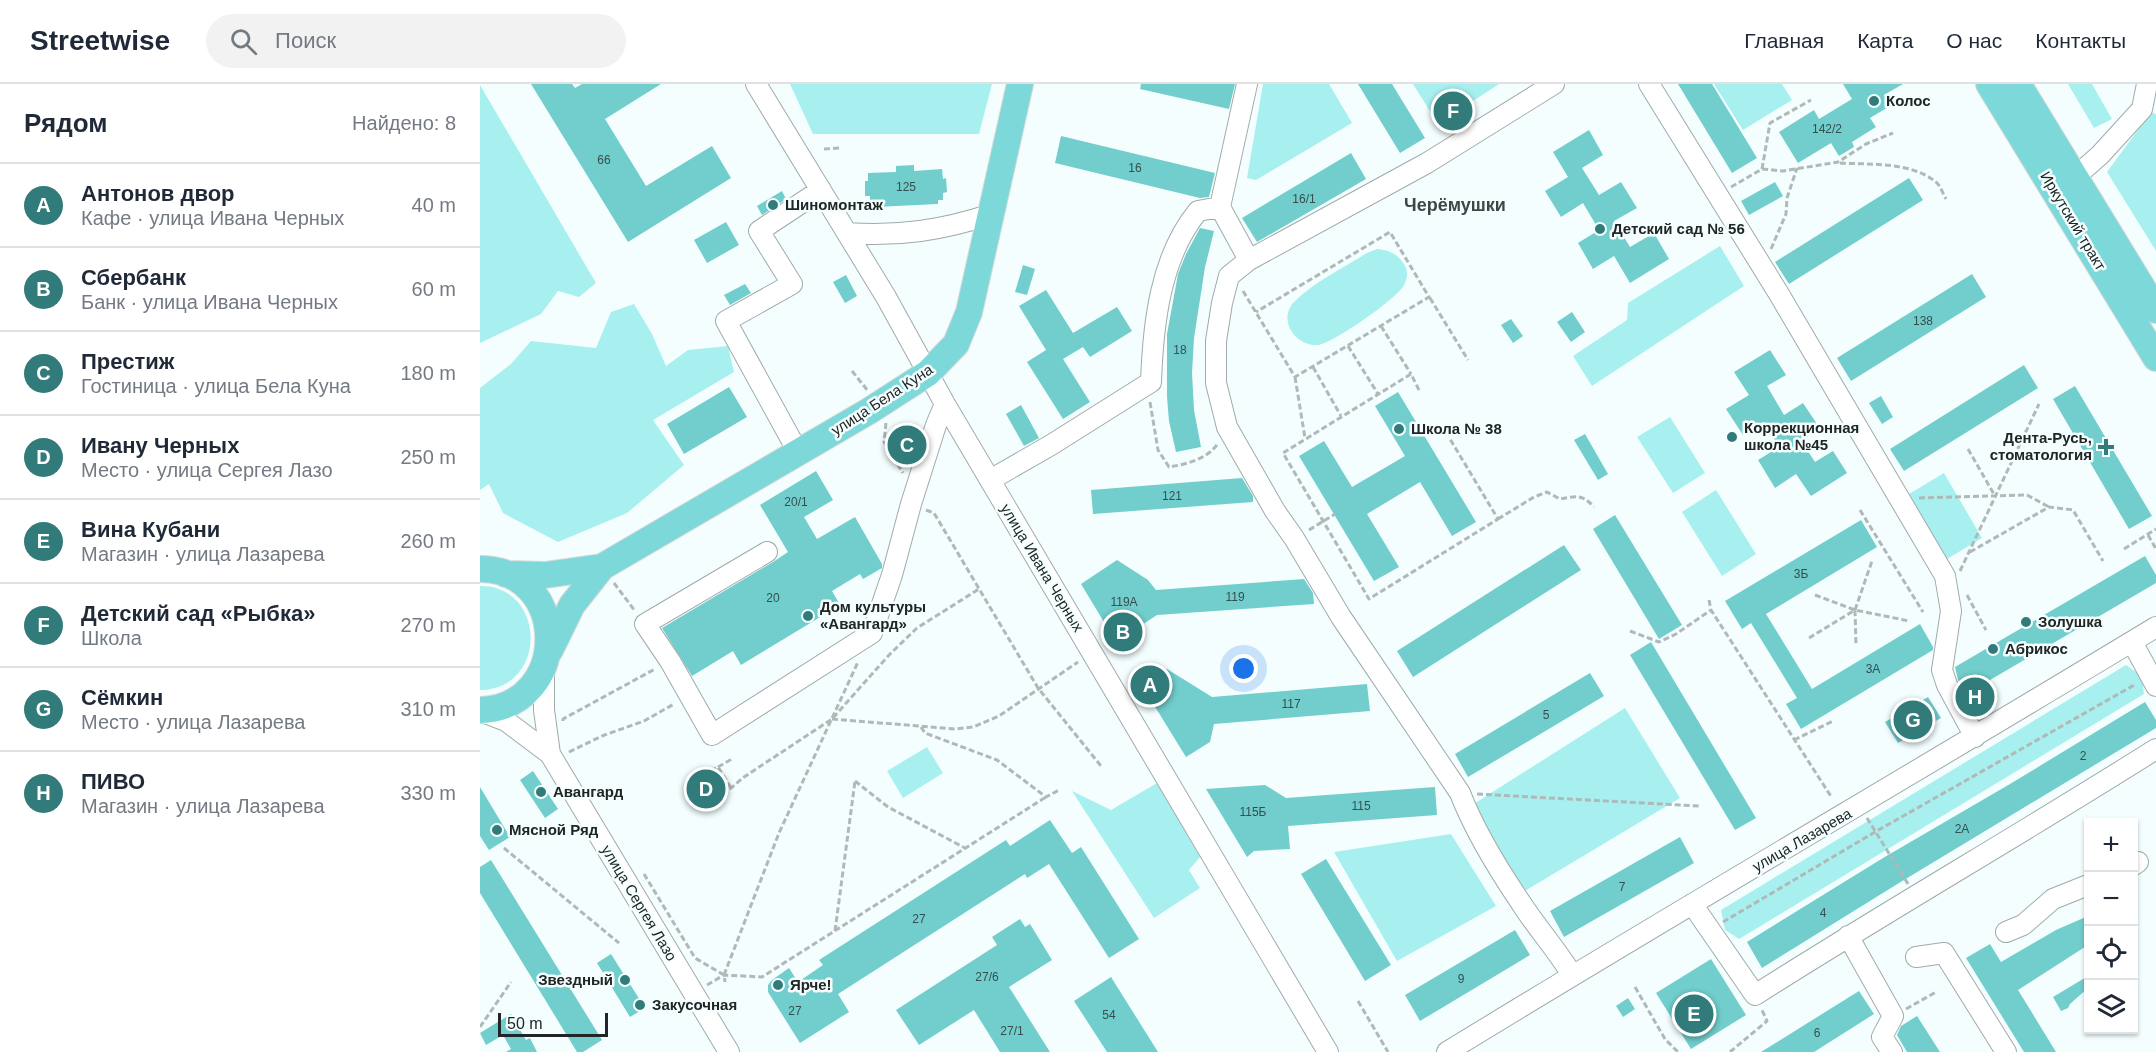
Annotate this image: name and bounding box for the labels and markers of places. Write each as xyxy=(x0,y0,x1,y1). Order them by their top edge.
pin: F xyxy=(1434,88,1472,134)
place label: Колос xyxy=(1886,92,1931,109)
marker: Колос xyxy=(1867,94,1881,108)
place label: Шиномонтаж xyxy=(785,196,883,213)
marker: Шиномонтаж xyxy=(766,198,780,212)
place label: Детский сад № 56 xyxy=(1612,220,1745,237)
marker: Детский сад № 56 xyxy=(1593,222,1607,236)
place label: Коррекционная школа №45 xyxy=(1744,419,1859,453)
place label: Школа № 38 xyxy=(1411,420,1502,437)
pin: C xyxy=(888,422,926,468)
marker: Школа № 38 xyxy=(1392,422,1406,436)
place label: Дента-Русь, стоматология xyxy=(1990,429,2092,463)
marker: Коррекционная школа №45 xyxy=(1725,430,1739,444)
marker: Дента-Русь, стоматология xyxy=(2097,438,2115,456)
place label: Дом культуры «Авангард» xyxy=(820,598,926,632)
marker: Дом культуры «Авангард» xyxy=(801,609,815,623)
pin: B xyxy=(1104,610,1142,654)
place label: Золушка xyxy=(2038,613,2103,630)
marker: Золушка xyxy=(2019,615,2033,629)
place label: Абрикос xyxy=(2005,640,2068,657)
marker: Абрикос xyxy=(1986,642,2000,656)
pin: A xyxy=(1130,662,1170,708)
pin: H xyxy=(1956,674,1994,720)
pin: G xyxy=(1894,698,1932,742)
pin: D xyxy=(686,766,726,812)
place label: Авангард xyxy=(553,783,624,800)
marker: Авангард xyxy=(534,785,548,799)
place label: Мясной Ряд xyxy=(509,821,599,838)
marker: Мясной Ряд xyxy=(490,823,504,837)
place label: Звездный xyxy=(538,971,613,988)
marker: Звездный xyxy=(618,973,632,987)
place label: Ярче! xyxy=(790,976,832,993)
marker: Ярче! xyxy=(771,978,785,992)
pin: E xyxy=(1674,992,1714,1036)
place label: Закусочная xyxy=(652,996,737,1013)
marker: Закусочная xyxy=(633,998,647,1012)

